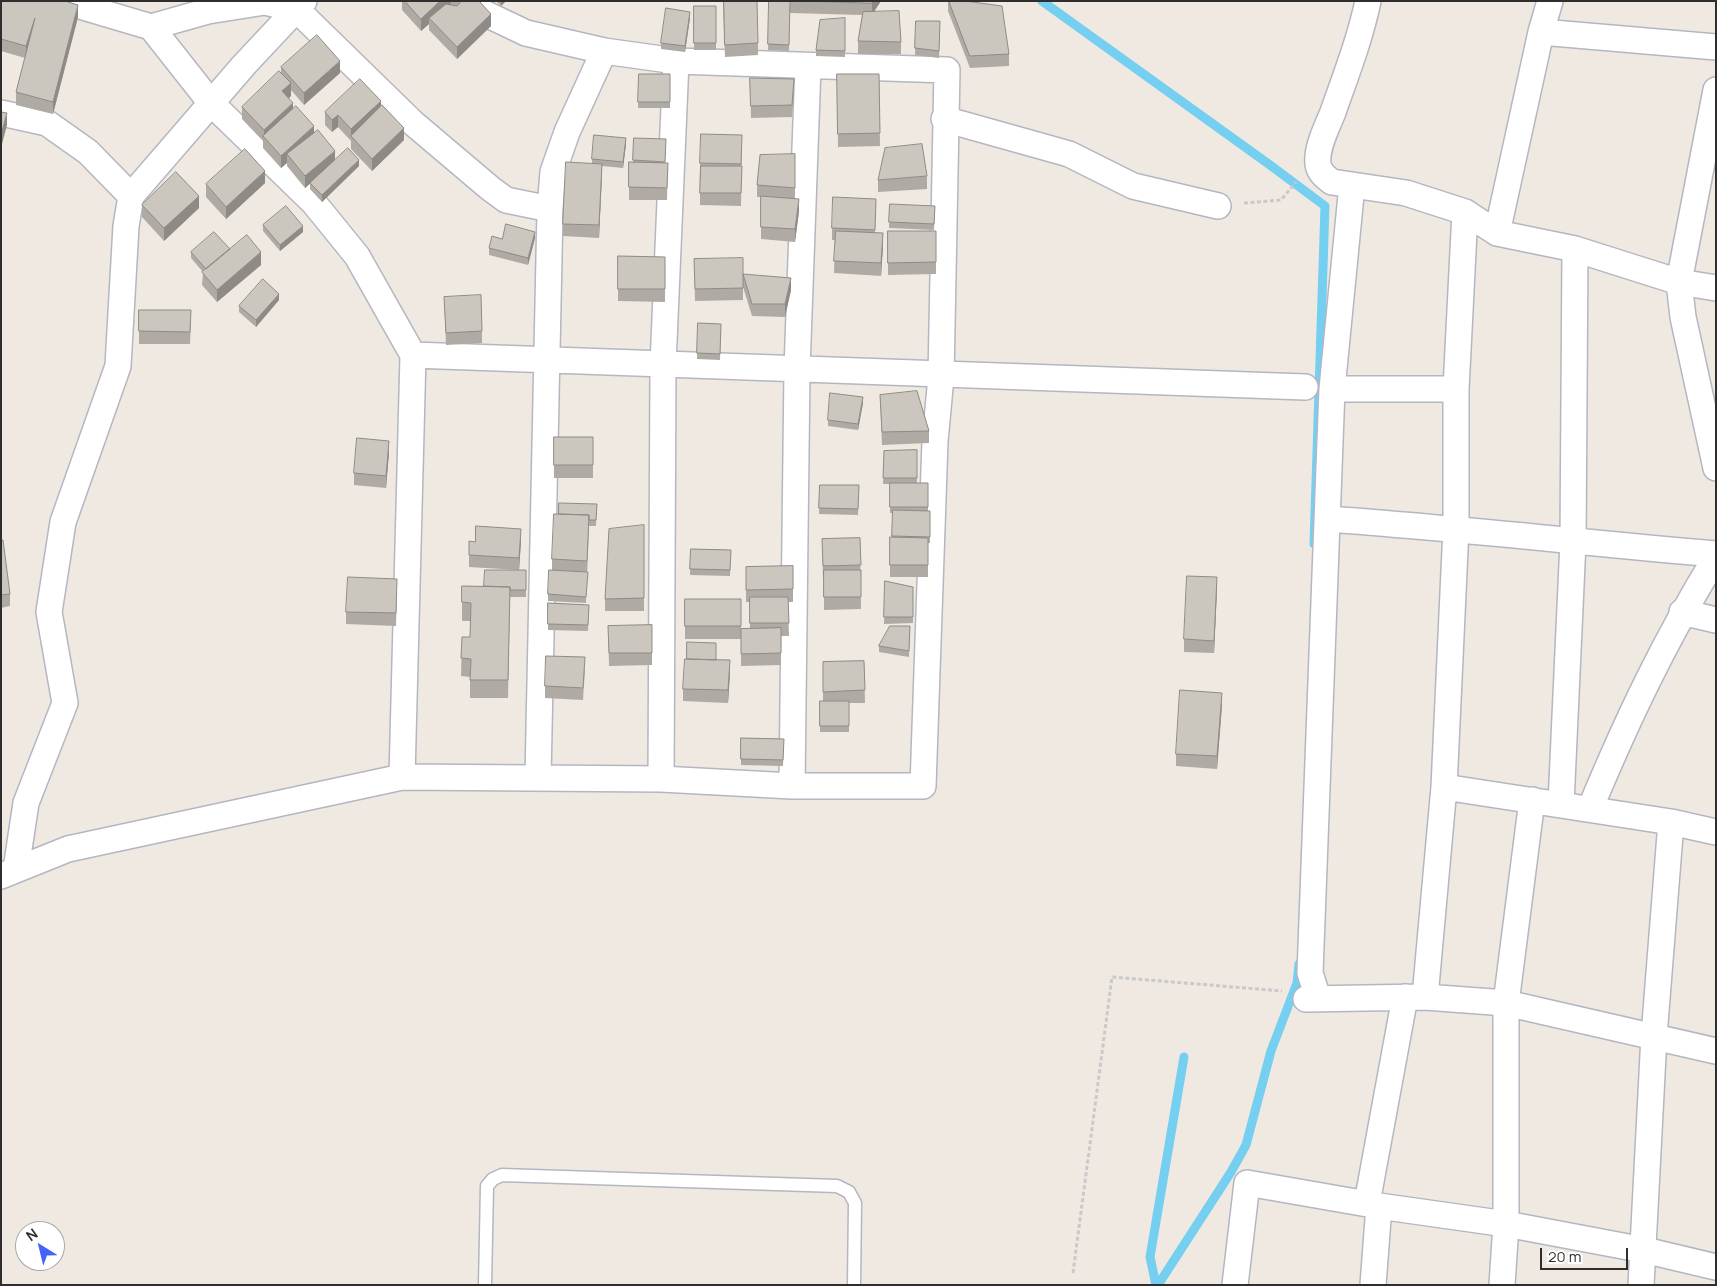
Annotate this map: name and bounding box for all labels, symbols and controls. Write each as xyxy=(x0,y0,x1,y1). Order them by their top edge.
north arrow xyxy=(15,1221,65,1271)
text: N xyxy=(22,1224,41,1245)
scale bar xyxy=(1542,1238,1630,1270)
text: 20 m xyxy=(1548,1246,1581,1267)

